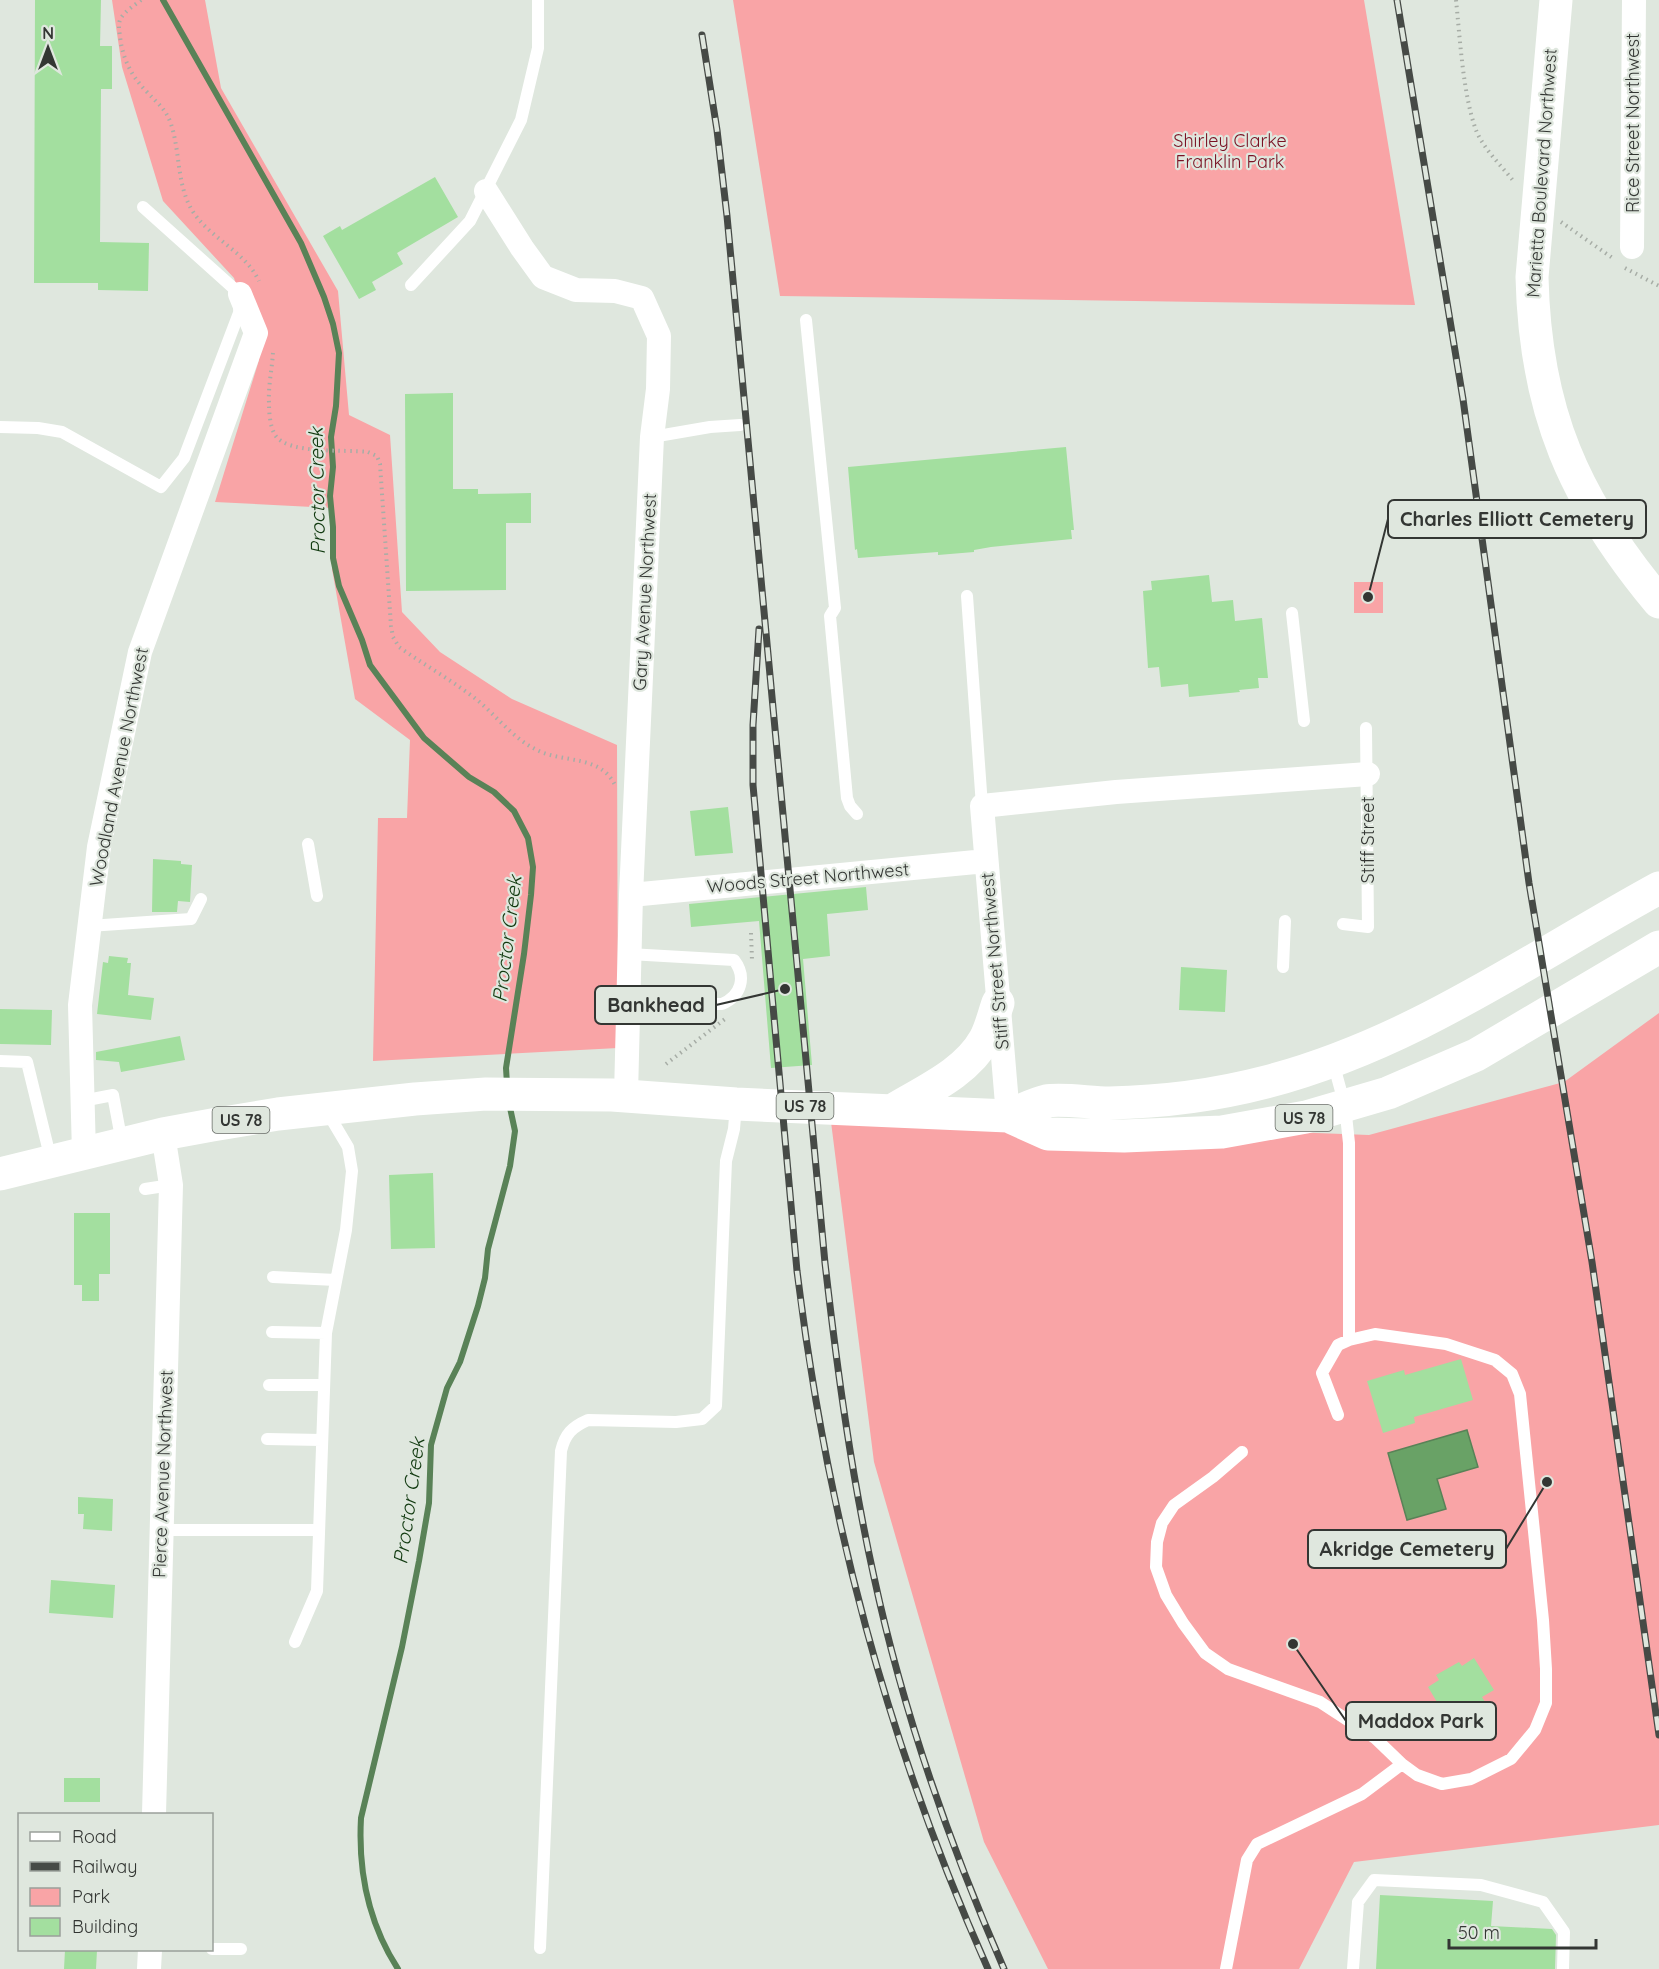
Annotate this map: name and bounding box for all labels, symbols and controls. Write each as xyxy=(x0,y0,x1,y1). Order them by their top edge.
north arrow xyxy=(18,18,78,78)
text: N xyxy=(42,23,54,43)
street label: Rice Street Northwest xyxy=(1621,33,1644,213)
street label: Marietta Boulevard Northwest xyxy=(1521,48,1562,298)
park label: Shirley Clarke Franklin Park xyxy=(1173,129,1287,173)
water label: Proctor Creek xyxy=(303,425,330,555)
street label: Gary Avenue Northwest xyxy=(628,493,661,691)
callout: Charles Elliott Cemetery xyxy=(1388,500,1646,538)
text: Charles Elliott Cemetery xyxy=(1400,506,1634,531)
street label: Woodland Avenue Northwest xyxy=(84,645,153,888)
street label: Stiff Street xyxy=(1356,796,1379,884)
street label: Woods Street Northwest xyxy=(706,857,910,898)
water label: Proctor Creek xyxy=(486,872,527,1004)
street label: Stiff Street Northwest xyxy=(975,872,1014,1050)
callout: Bankhead xyxy=(595,986,716,1024)
text: Bankhead xyxy=(607,992,705,1017)
road number: US 78 xyxy=(776,1093,834,1119)
road number: US 78 xyxy=(1276,1105,1332,1131)
road number: US 78 xyxy=(212,1107,270,1133)
street label: Pierce Avenue Northwest xyxy=(147,1370,178,1578)
water label: Proctor Creek xyxy=(387,1434,430,1566)
callout: Akridge Cemetery xyxy=(1308,1530,1506,1568)
text: Akridge Cemetery xyxy=(1320,1536,1494,1561)
callout: Maddox Park xyxy=(1346,1702,1496,1740)
text: Maddox Park xyxy=(1358,1708,1484,1733)
legend xyxy=(18,1813,213,1951)
text: Road xyxy=(72,1825,117,1848)
text: Railway xyxy=(72,1855,138,1878)
text: Park xyxy=(72,1885,110,1908)
scale bar xyxy=(1449,1912,1596,1950)
text: Building xyxy=(72,1915,138,1938)
text: 50 m xyxy=(1458,1921,1500,1944)

